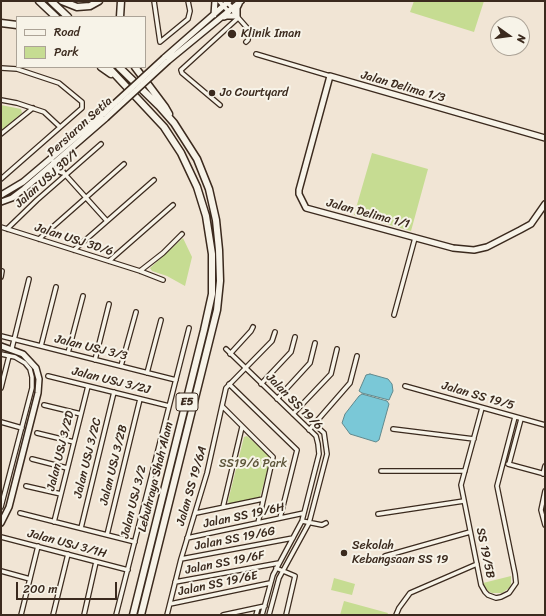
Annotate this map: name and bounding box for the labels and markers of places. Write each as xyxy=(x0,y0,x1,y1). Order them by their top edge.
place label: Klinik Iman xyxy=(241,27,301,41)
marker: Klinik Iman xyxy=(226,28,238,40)
place label: Jo Courtyard xyxy=(220,86,288,100)
marker: Jo Courtyard xyxy=(207,88,217,98)
place label: Sekolah Kebangsaan SS 19 xyxy=(352,539,448,567)
marker: Sekolah Kebangsaan SS 19 xyxy=(339,548,349,558)

